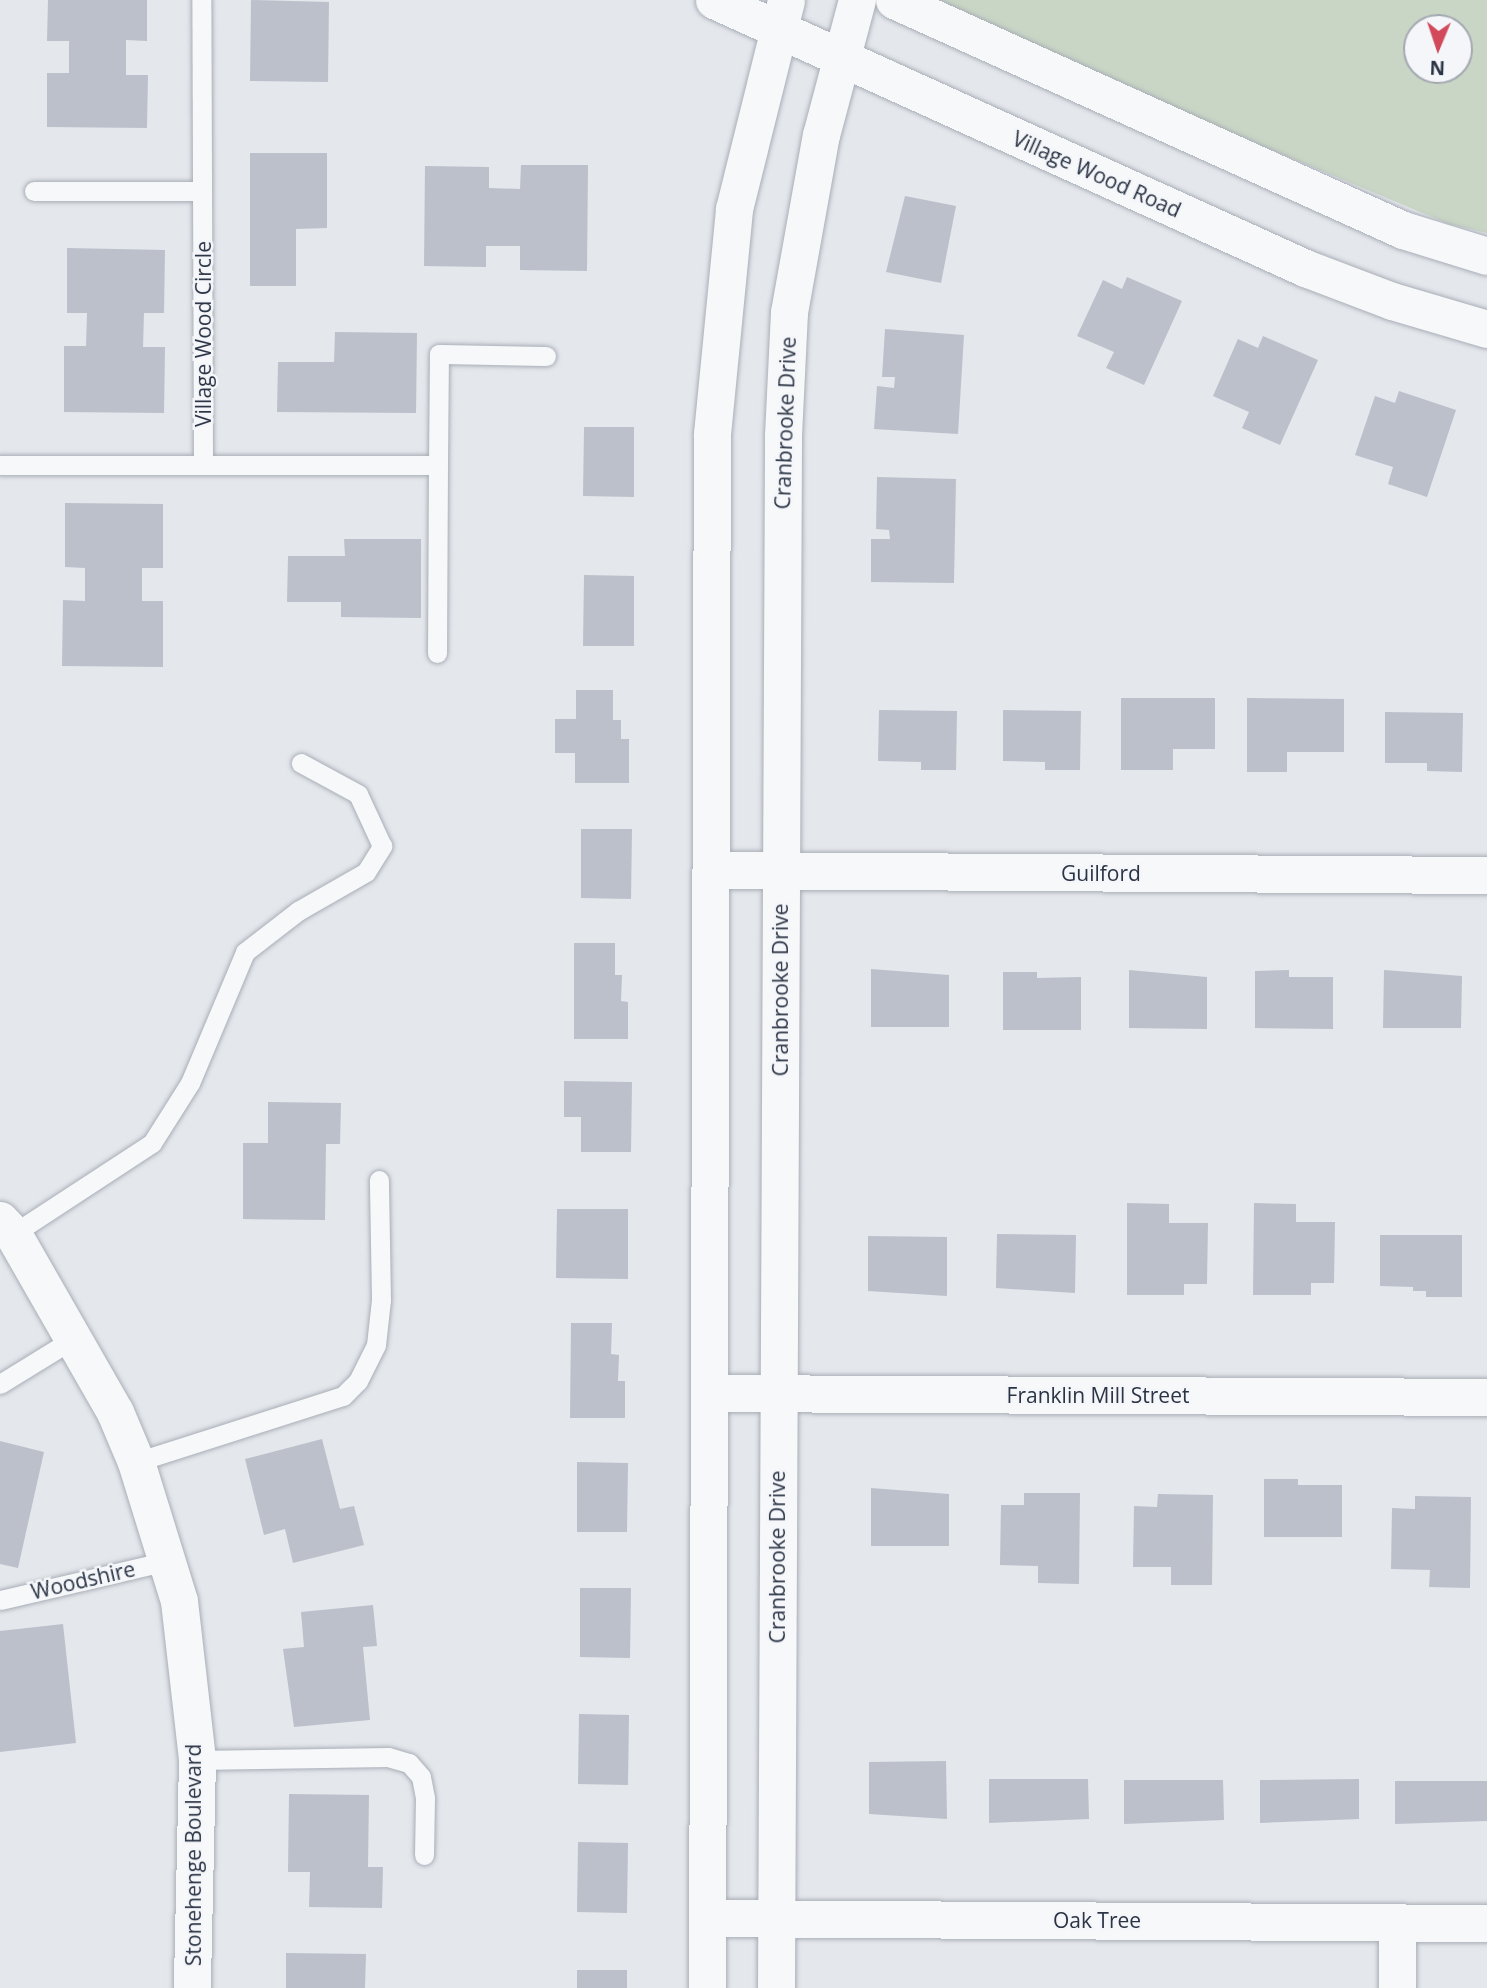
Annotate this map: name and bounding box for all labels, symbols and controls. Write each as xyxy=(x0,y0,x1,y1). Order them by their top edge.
north arrow xyxy=(1403,14,1473,84)
text: N xyxy=(1429,55,1446,81)
street label: Village Wood Road xyxy=(1009,126,1185,222)
street label: Village Wood Circle xyxy=(190,241,216,427)
street label: Cranbrooke Drive xyxy=(769,336,801,510)
street label: Guilford xyxy=(1061,860,1141,886)
street label: Cranbrooke Drive xyxy=(767,904,793,1076)
street label: Franklin Mill Street xyxy=(1007,1382,1189,1408)
street label: Cranbrooke Drive xyxy=(764,1471,790,1643)
street label: Woodshire xyxy=(28,1556,138,1604)
street label: Stonehenge Boulevard xyxy=(180,1744,206,1966)
street label: Oak Tree xyxy=(1053,1907,1141,1933)

